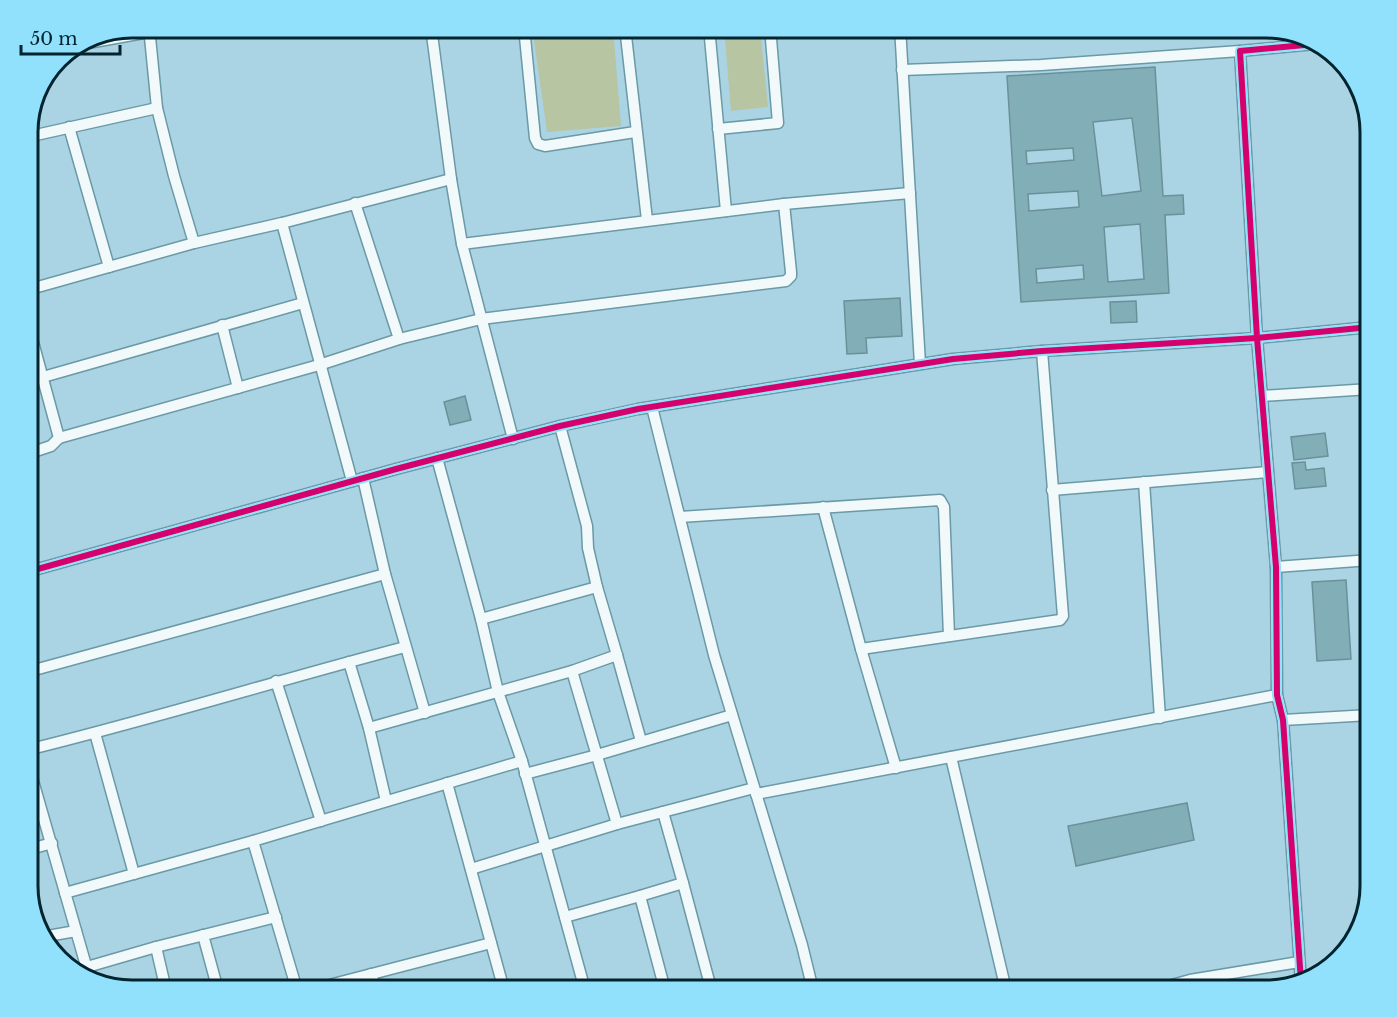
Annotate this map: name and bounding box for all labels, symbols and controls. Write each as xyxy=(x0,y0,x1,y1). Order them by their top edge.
scale bar xyxy=(21,18,120,56)
text: 50 m xyxy=(30,28,78,50)

